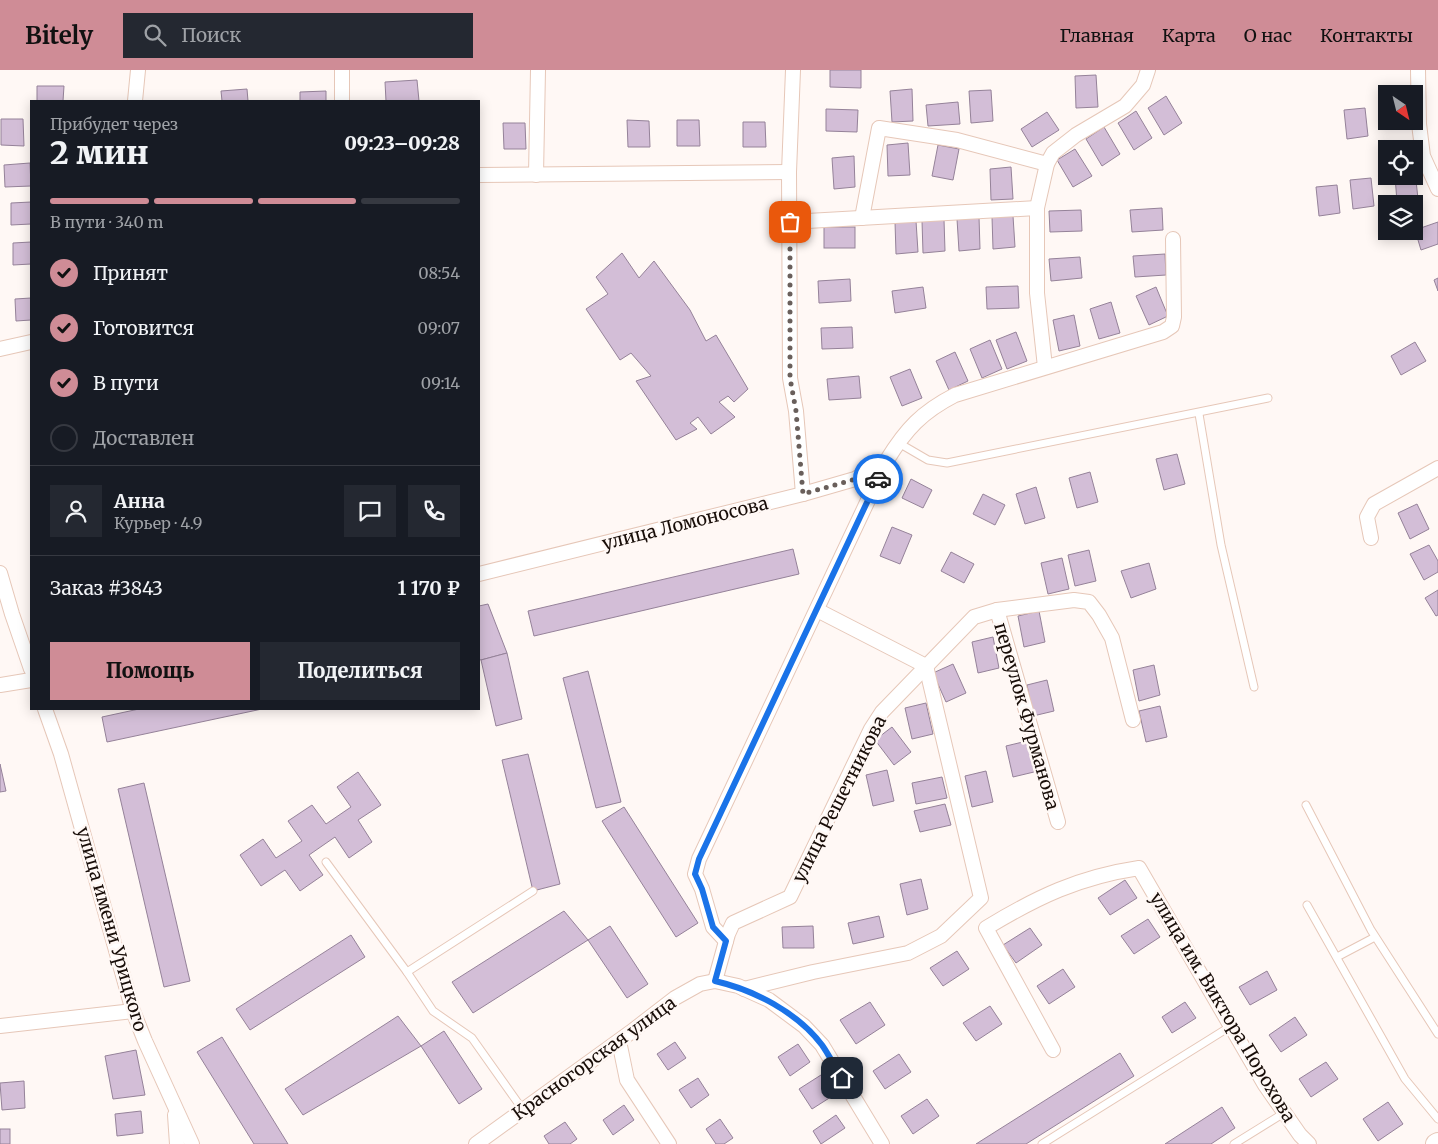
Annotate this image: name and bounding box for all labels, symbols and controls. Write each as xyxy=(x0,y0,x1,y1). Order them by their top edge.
search box xyxy=(123,13,473,58)
text: Bitely xyxy=(25,20,93,51)
icon: search xyxy=(141,21,169,49)
text: Поиск xyxy=(181,23,241,47)
text: Главная xyxy=(1059,24,1134,47)
text: Карта xyxy=(1162,24,1216,47)
text: О нас xyxy=(1244,24,1292,47)
text: Контакты xyxy=(1320,24,1413,47)
north arrow xyxy=(1378,85,1422,130)
map controls xyxy=(1378,85,1423,240)
text: Прибудет через xyxy=(50,114,178,134)
text: 09:23–09:28 xyxy=(344,131,460,155)
text: 2 мин xyxy=(50,133,149,173)
button: locate xyxy=(1378,140,1423,185)
button: layers xyxy=(1378,195,1423,240)
pin xyxy=(769,201,811,243)
icon: bag xyxy=(776,208,804,236)
text: В пути · 340 m xyxy=(50,212,164,232)
icon: check xyxy=(50,259,78,287)
text: Принят xyxy=(93,261,168,285)
text: 08:54 xyxy=(418,263,460,283)
icon: check xyxy=(50,314,78,342)
text: Готовится xyxy=(93,316,194,340)
text: 09:07 xyxy=(418,318,460,338)
icon: check xyxy=(50,369,78,397)
text: В пути xyxy=(93,371,159,395)
text: 09:14 xyxy=(421,373,460,393)
text: Доставлен xyxy=(93,426,194,450)
courier xyxy=(853,454,903,504)
icon: car xyxy=(864,465,892,493)
button: person xyxy=(50,485,102,537)
button: chat xyxy=(344,485,396,537)
button: phone xyxy=(408,485,460,537)
text: Анна xyxy=(114,489,165,513)
street label: улица Ломоносова xyxy=(600,491,771,555)
text: Курьер · 4.9 xyxy=(114,513,202,533)
text: Заказ #3843 xyxy=(50,576,163,600)
text: 1 170 ₽ xyxy=(397,576,460,600)
street label: переулок Фурманова xyxy=(989,620,1065,813)
button: Помощь xyxy=(50,642,250,700)
button: Поделиться xyxy=(260,642,460,700)
street label: улица Решетникова xyxy=(787,711,891,886)
street label: улица имени Урицкого xyxy=(72,824,152,1034)
street label: улица им. Виктора Порохова xyxy=(1145,888,1301,1127)
street label: Красногорская улица xyxy=(508,991,681,1125)
pin xyxy=(821,1057,863,1099)
icon: home xyxy=(828,1064,856,1092)

